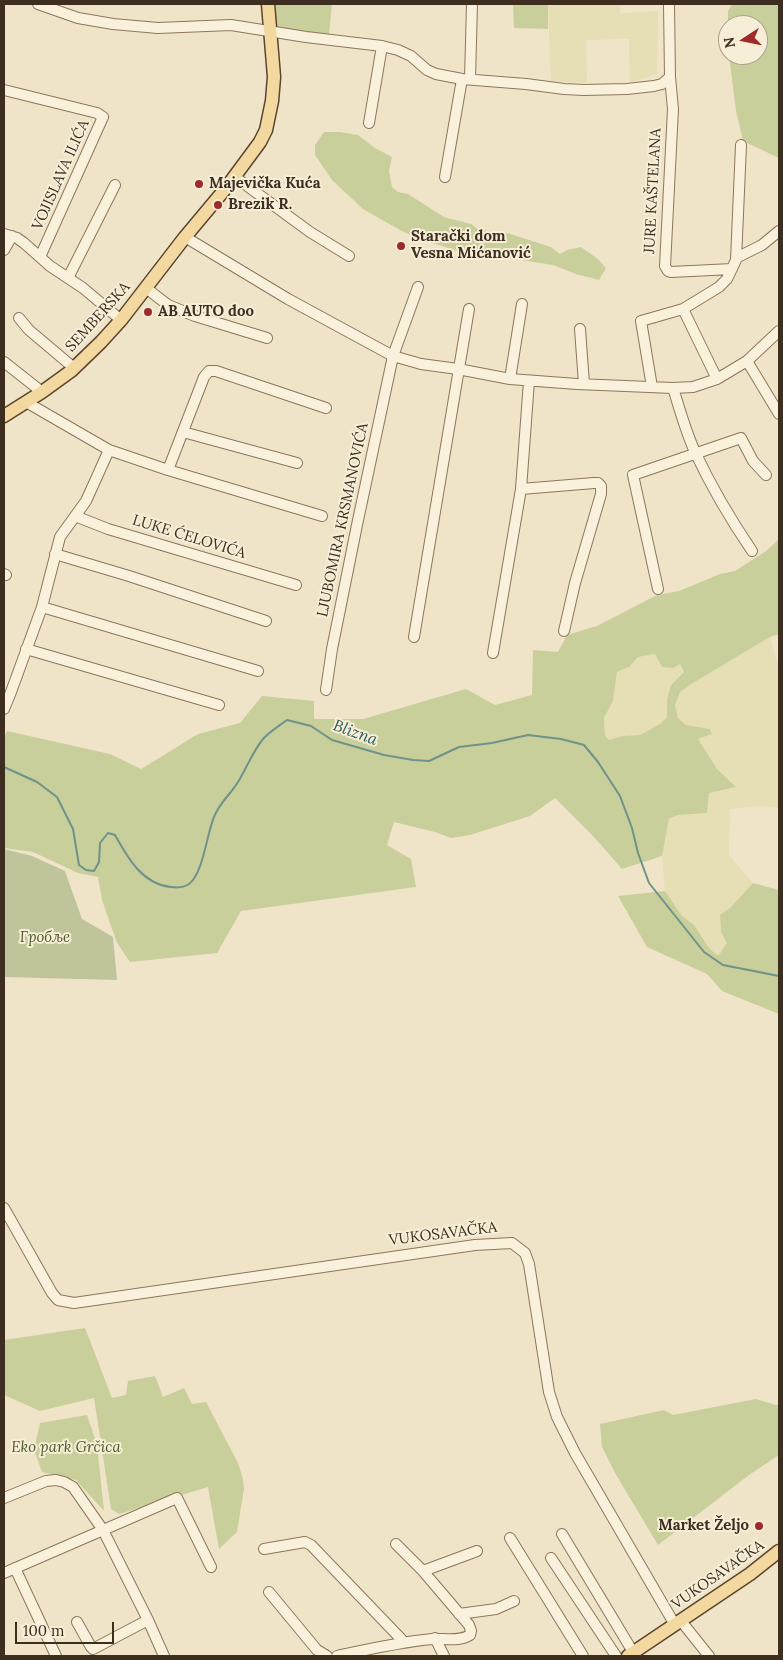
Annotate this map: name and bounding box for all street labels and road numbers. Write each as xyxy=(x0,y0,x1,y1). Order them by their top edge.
street label: VOJISLAVA ILIĆA xyxy=(29,117,93,233)
street label: JURE KAŠTELANA xyxy=(641,128,665,254)
street label: SEMBERSKA xyxy=(62,278,134,356)
street label: LJUBOMIRA KRSMANOVIĆA xyxy=(314,421,372,619)
street label: LUKE ĆELOVIĆA xyxy=(130,511,248,563)
street label: VUKOSAVAČKA xyxy=(388,1218,498,1250)
street label: VUKOSAVAČKA xyxy=(668,1536,768,1614)

